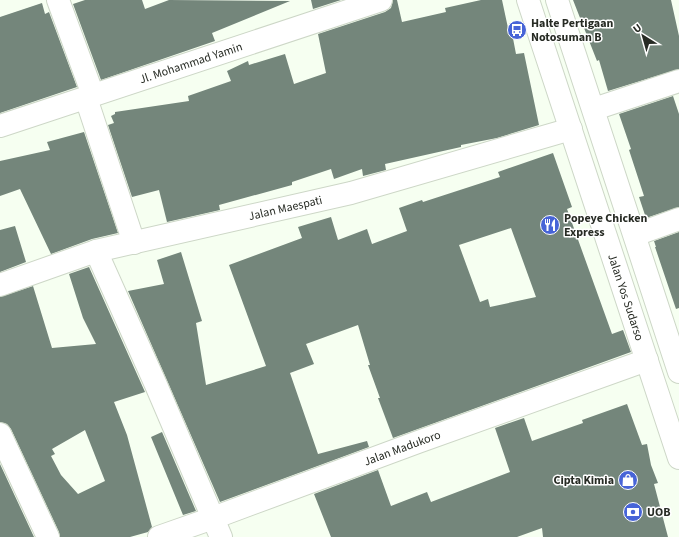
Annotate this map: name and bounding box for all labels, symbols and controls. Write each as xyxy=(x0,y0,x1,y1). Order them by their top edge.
place label: Halte Pertigaan Notosuman B xyxy=(531,15,613,46)
north arrow xyxy=(623,16,663,56)
bus stop icon: Halte Pertigaan Notosuman B xyxy=(506,19,528,41)
text: U xyxy=(630,20,645,37)
street label: Jl. Mohammad Yamin xyxy=(137,38,245,88)
street label: Jalan Maespati xyxy=(247,192,324,225)
place label: Popeye Chicken Express xyxy=(564,210,648,241)
restaurant icon: Popeye Chicken Express xyxy=(539,214,561,236)
street label: Jalan Yos Sudarso xyxy=(603,252,648,343)
street label: Jalan Madukoro xyxy=(362,427,443,470)
shop icon: Cipta Kimia xyxy=(617,469,639,491)
place label: Cipta Kimia xyxy=(553,472,614,489)
bank icon: UOB xyxy=(622,501,644,523)
place label: UOB xyxy=(647,504,670,521)

